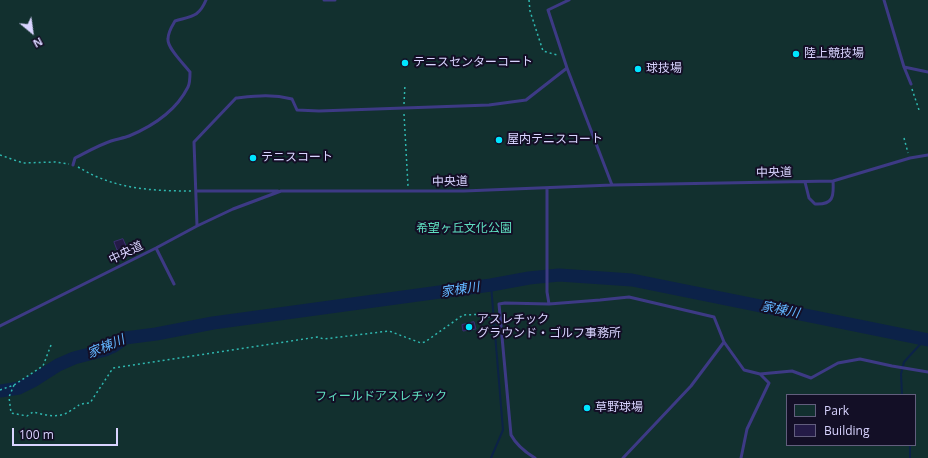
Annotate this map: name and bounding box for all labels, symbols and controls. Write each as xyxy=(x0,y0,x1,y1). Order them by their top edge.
north arrow xyxy=(12,12,52,52)
text: N xyxy=(31,34,46,52)
place label: 陸上競技場 xyxy=(804,47,864,61)
marker: 陸上競技場 xyxy=(791,49,801,59)
place label: テニスセンターコート xyxy=(413,56,533,70)
marker: テニスセンターコート xyxy=(400,58,410,68)
place label: 球技場 xyxy=(646,62,682,76)
marker: 球技場 xyxy=(633,64,643,74)
place label: 屋内テニスコート xyxy=(507,133,603,147)
marker: 屋内テニスコート xyxy=(494,135,504,145)
place label: テニスコート xyxy=(261,151,333,165)
marker: テニスコート xyxy=(248,153,258,163)
street label: 中央道 xyxy=(756,165,792,181)
street label: 中央道 xyxy=(432,174,468,190)
park label: 希望ヶ丘文化公園 xyxy=(416,222,512,236)
street label: 中央道 xyxy=(107,239,145,267)
water label: 家棟川 xyxy=(440,280,480,300)
water label: 家棟川 xyxy=(759,299,801,321)
place label: アスレチック グラウンド・ゴルフ事務所 xyxy=(477,313,621,341)
marker: アスレチック グラウンド・ゴルフ事務所 xyxy=(464,322,474,332)
water label: 家棟川 xyxy=(85,332,127,362)
park label: フィールドアスレチック xyxy=(315,390,447,404)
legend xyxy=(786,394,916,446)
place label: 草野球場 xyxy=(595,401,643,415)
text: Park xyxy=(824,402,849,419)
marker: 草野球場 xyxy=(582,403,592,413)
scale bar xyxy=(14,420,120,446)
text: Building xyxy=(824,422,869,439)
text: 100 m xyxy=(19,426,54,443)

